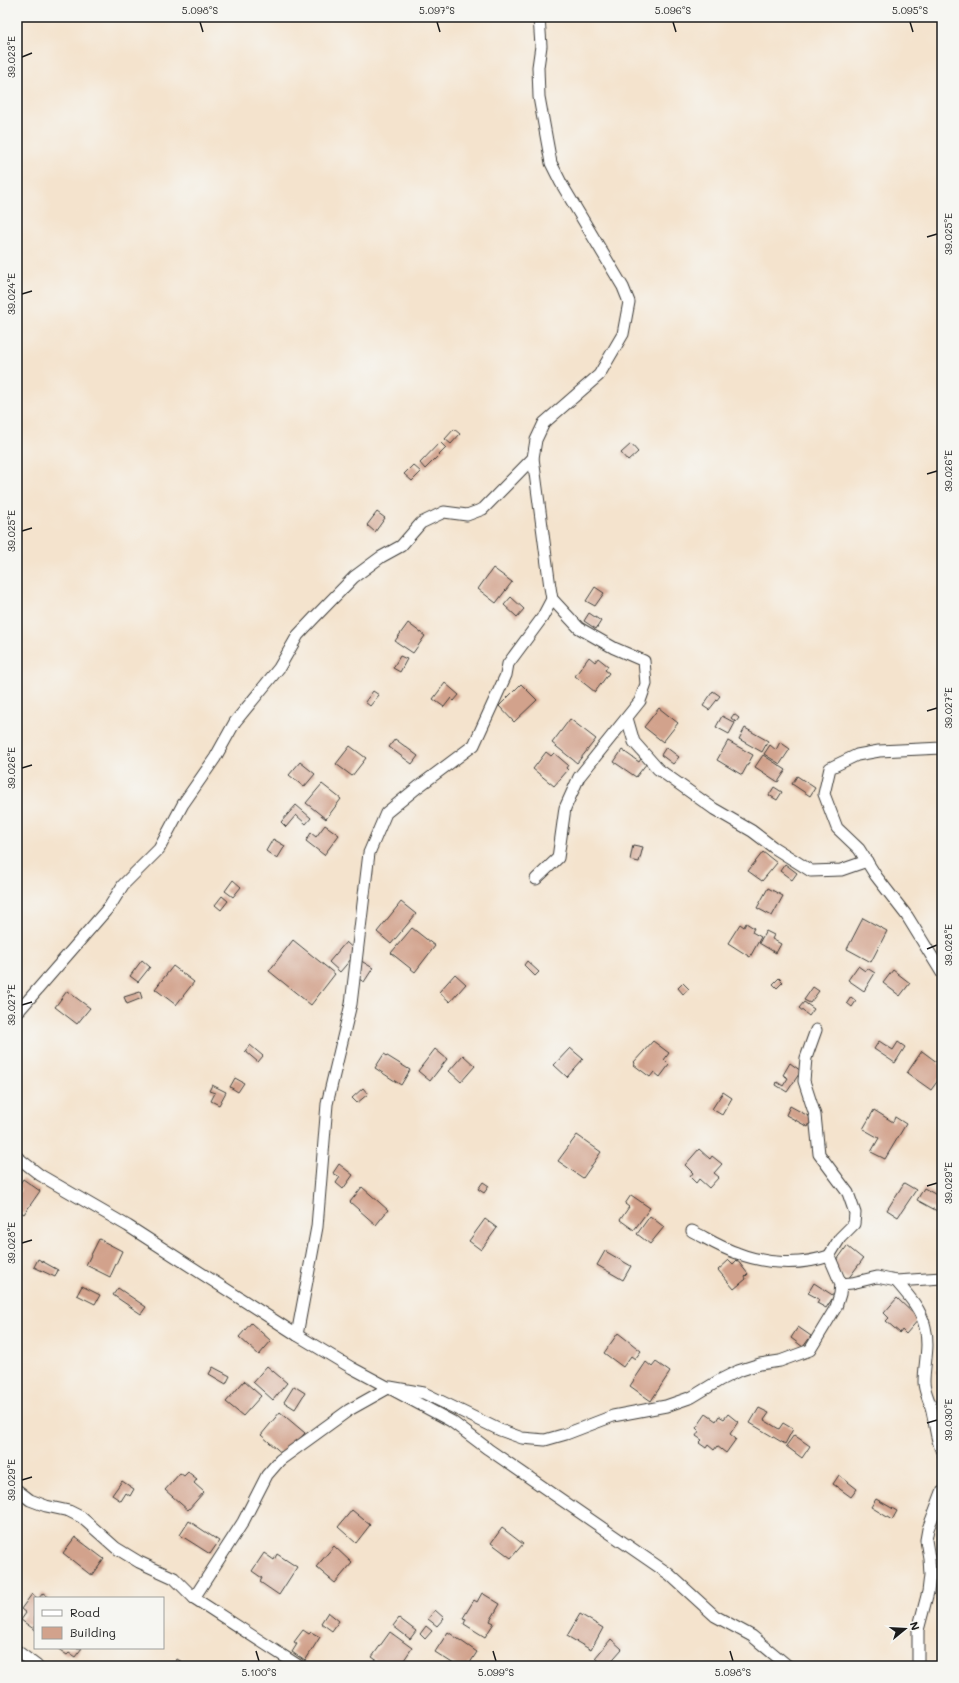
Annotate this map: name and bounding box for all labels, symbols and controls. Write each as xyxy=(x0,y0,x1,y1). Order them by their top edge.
text: 5.098°S xyxy=(182,3,219,17)
text: 5.097°S xyxy=(419,3,455,17)
text: 5.096°S xyxy=(655,3,692,17)
text: 5.095°S xyxy=(892,3,928,17)
text: 39.023°E xyxy=(4,36,18,78)
text: 39.025°E xyxy=(941,213,955,255)
text: 39.024°E xyxy=(4,273,18,315)
text: 39.026°E xyxy=(941,450,955,492)
text: 39.025°E xyxy=(4,510,18,552)
text: 39.027°E xyxy=(941,687,955,729)
text: 39.026°E xyxy=(4,747,18,789)
text: 39.028°E xyxy=(941,924,955,966)
text: 39.027°E xyxy=(4,984,18,1026)
text: 39.029°E xyxy=(941,1162,955,1204)
text: 39.028°E xyxy=(4,1222,18,1264)
text: 39.030°E xyxy=(941,1398,955,1441)
text: 39.029°E xyxy=(4,1459,18,1501)
legend xyxy=(34,1597,164,1649)
text: Road xyxy=(70,1604,100,1620)
north arrow xyxy=(885,1609,925,1649)
text: N xyxy=(907,1619,923,1632)
text: Building xyxy=(70,1624,116,1640)
text: 5.100°S xyxy=(241,1665,277,1679)
text: 5.099°S xyxy=(478,1665,514,1679)
text: 5.098°S xyxy=(715,1665,752,1679)

